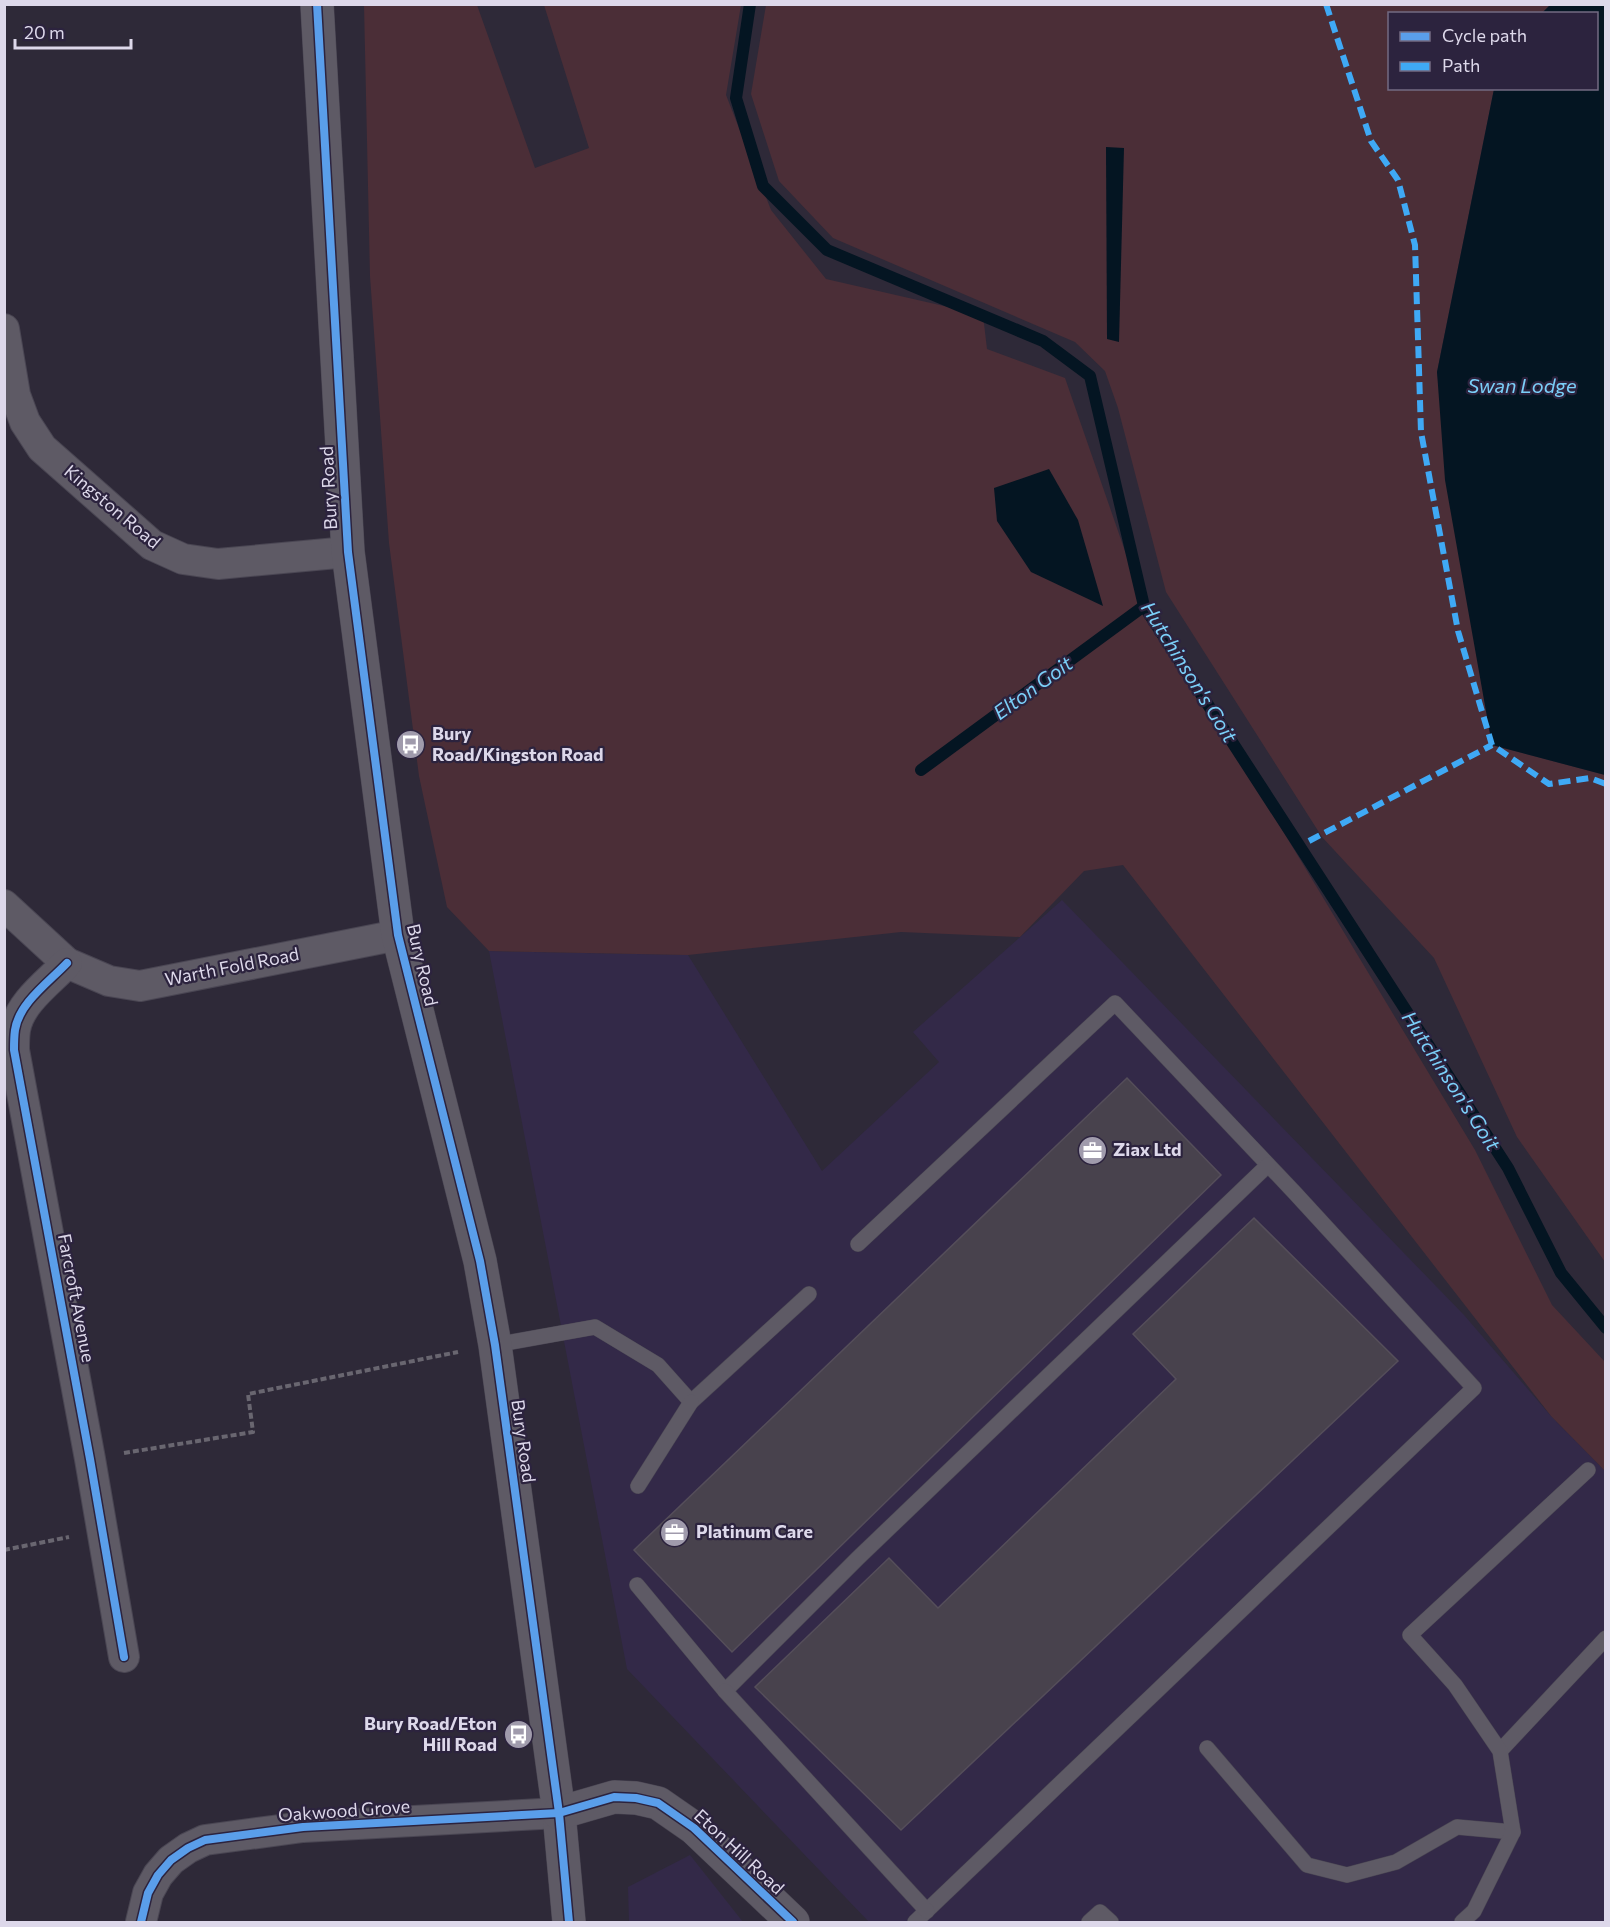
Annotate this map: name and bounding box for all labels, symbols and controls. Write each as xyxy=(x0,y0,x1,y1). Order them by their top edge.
scale bar xyxy=(15,12,130,50)
legend xyxy=(1388,12,1598,90)
text: 20 m xyxy=(24,21,65,43)
text: Cycle path xyxy=(1442,24,1527,46)
text: Path xyxy=(1442,54,1480,76)
water label: Swan Lodge xyxy=(1468,373,1577,397)
street label: Bury Road xyxy=(315,446,341,530)
street label: Kingston Road xyxy=(60,460,165,553)
water label: Hutchinson's Goit xyxy=(1137,597,1243,747)
water label: Elton Goit xyxy=(988,650,1077,724)
place label: Bury Road/Kingston Road xyxy=(432,722,604,765)
bus stop icon: Bury Road/Kingston Road xyxy=(395,728,427,760)
street label: Bury Road xyxy=(403,922,443,1008)
street label: Warth Fold Road xyxy=(163,942,301,990)
water label: Hutchinson's Goit xyxy=(1398,1006,1506,1155)
office icon: Ziax Ltd xyxy=(1076,1134,1108,1166)
place label: Ziax Ltd xyxy=(1113,1138,1182,1160)
street label: Farcroft Avenue xyxy=(54,1232,100,1364)
street label: Bury Road xyxy=(507,1398,541,1484)
office icon: Platinum Care xyxy=(659,1516,691,1548)
place label: Platinum Care xyxy=(696,1520,813,1542)
place label: Bury Road/Eton Hill Road xyxy=(364,1712,497,1755)
bus stop icon: Bury Road/Eton Hill Road xyxy=(502,1718,534,1750)
street label: Oakwood Grove xyxy=(277,1794,411,1826)
street label: Eton Hill Road xyxy=(690,1804,789,1899)

